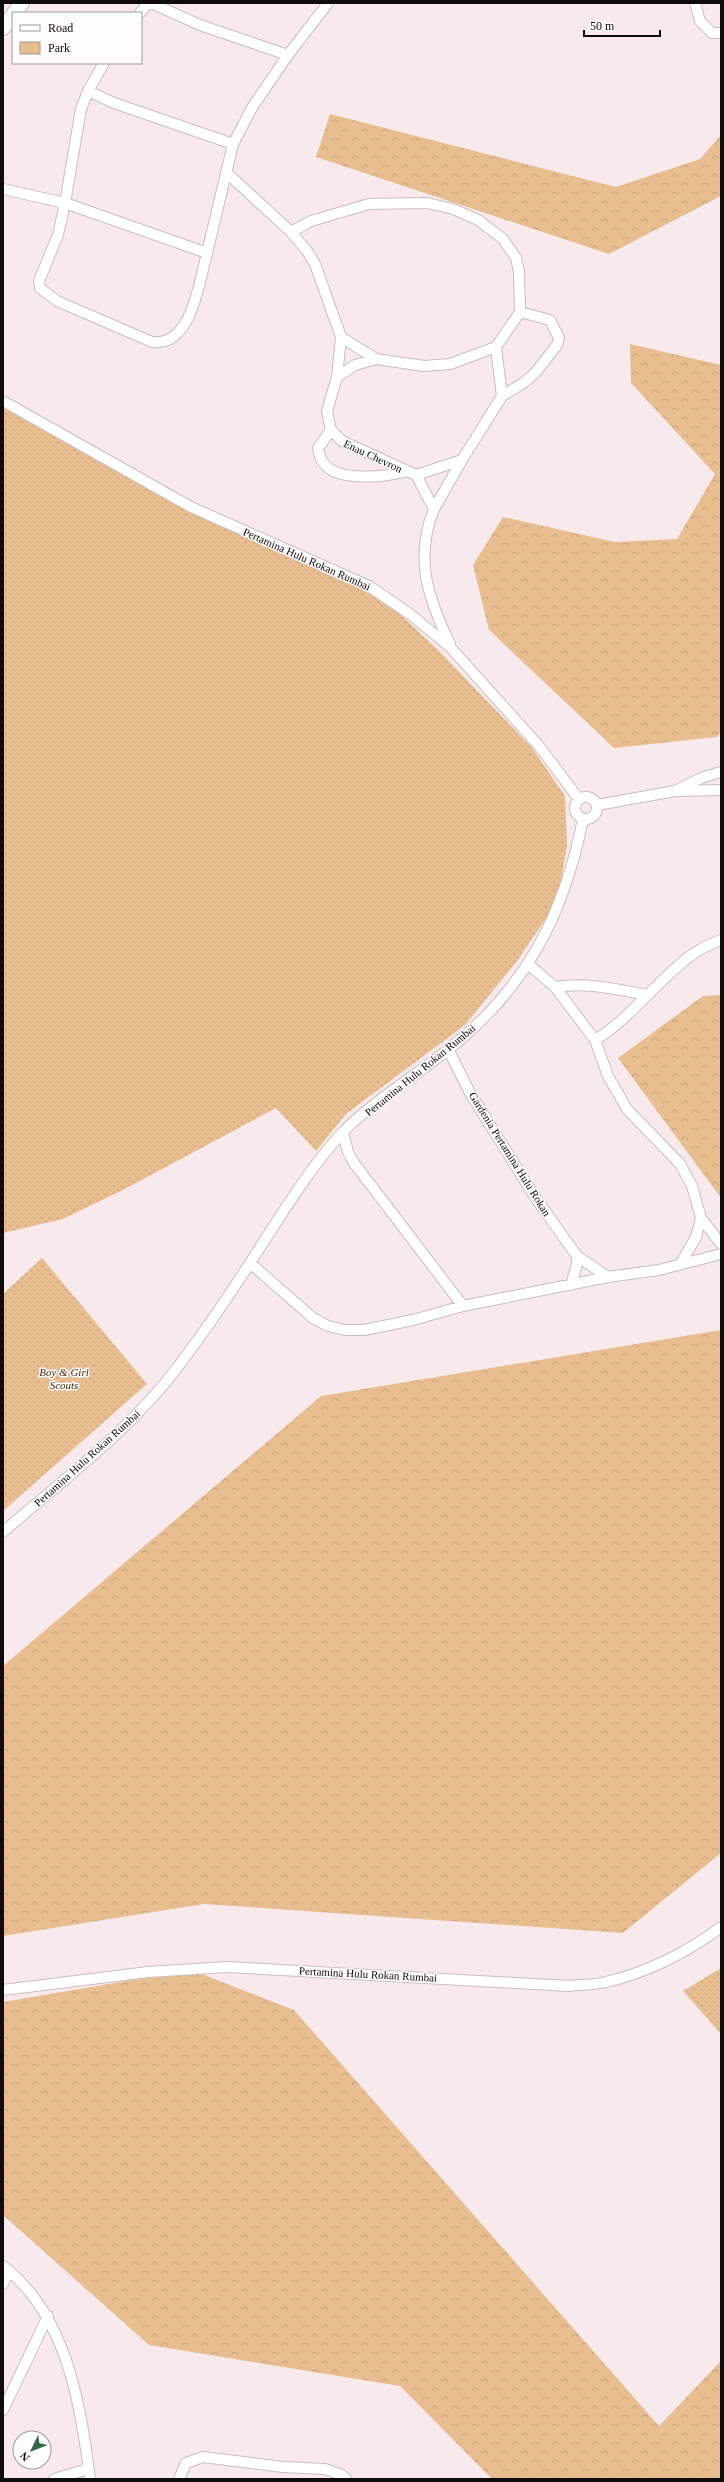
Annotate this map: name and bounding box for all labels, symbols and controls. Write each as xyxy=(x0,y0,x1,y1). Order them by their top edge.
legend xyxy=(12,12,142,64)
scale bar xyxy=(584,12,660,38)
text: 50 m xyxy=(590,19,615,33)
text: Road xyxy=(48,21,73,35)
text: Park xyxy=(48,41,70,55)
street label: Enau Chevron xyxy=(342,437,405,475)
street label: Pertamina Hulu Rokan Rumbai xyxy=(241,525,373,593)
street label: Pertamina Hulu Rokan Rumbai xyxy=(362,1022,478,1118)
street label: Gardenia Pertamina Hulu Rokan xyxy=(467,1090,553,1219)
park label: Boy & Girl Scouts xyxy=(39,1366,89,1391)
street label: Pertamina Hulu Rokan Rumbai xyxy=(32,1407,142,1509)
street label: Pertamina Hulu Rokan Rumbai xyxy=(299,1964,437,1984)
north arrow xyxy=(12,2430,52,2470)
text: N xyxy=(18,2450,32,2464)

